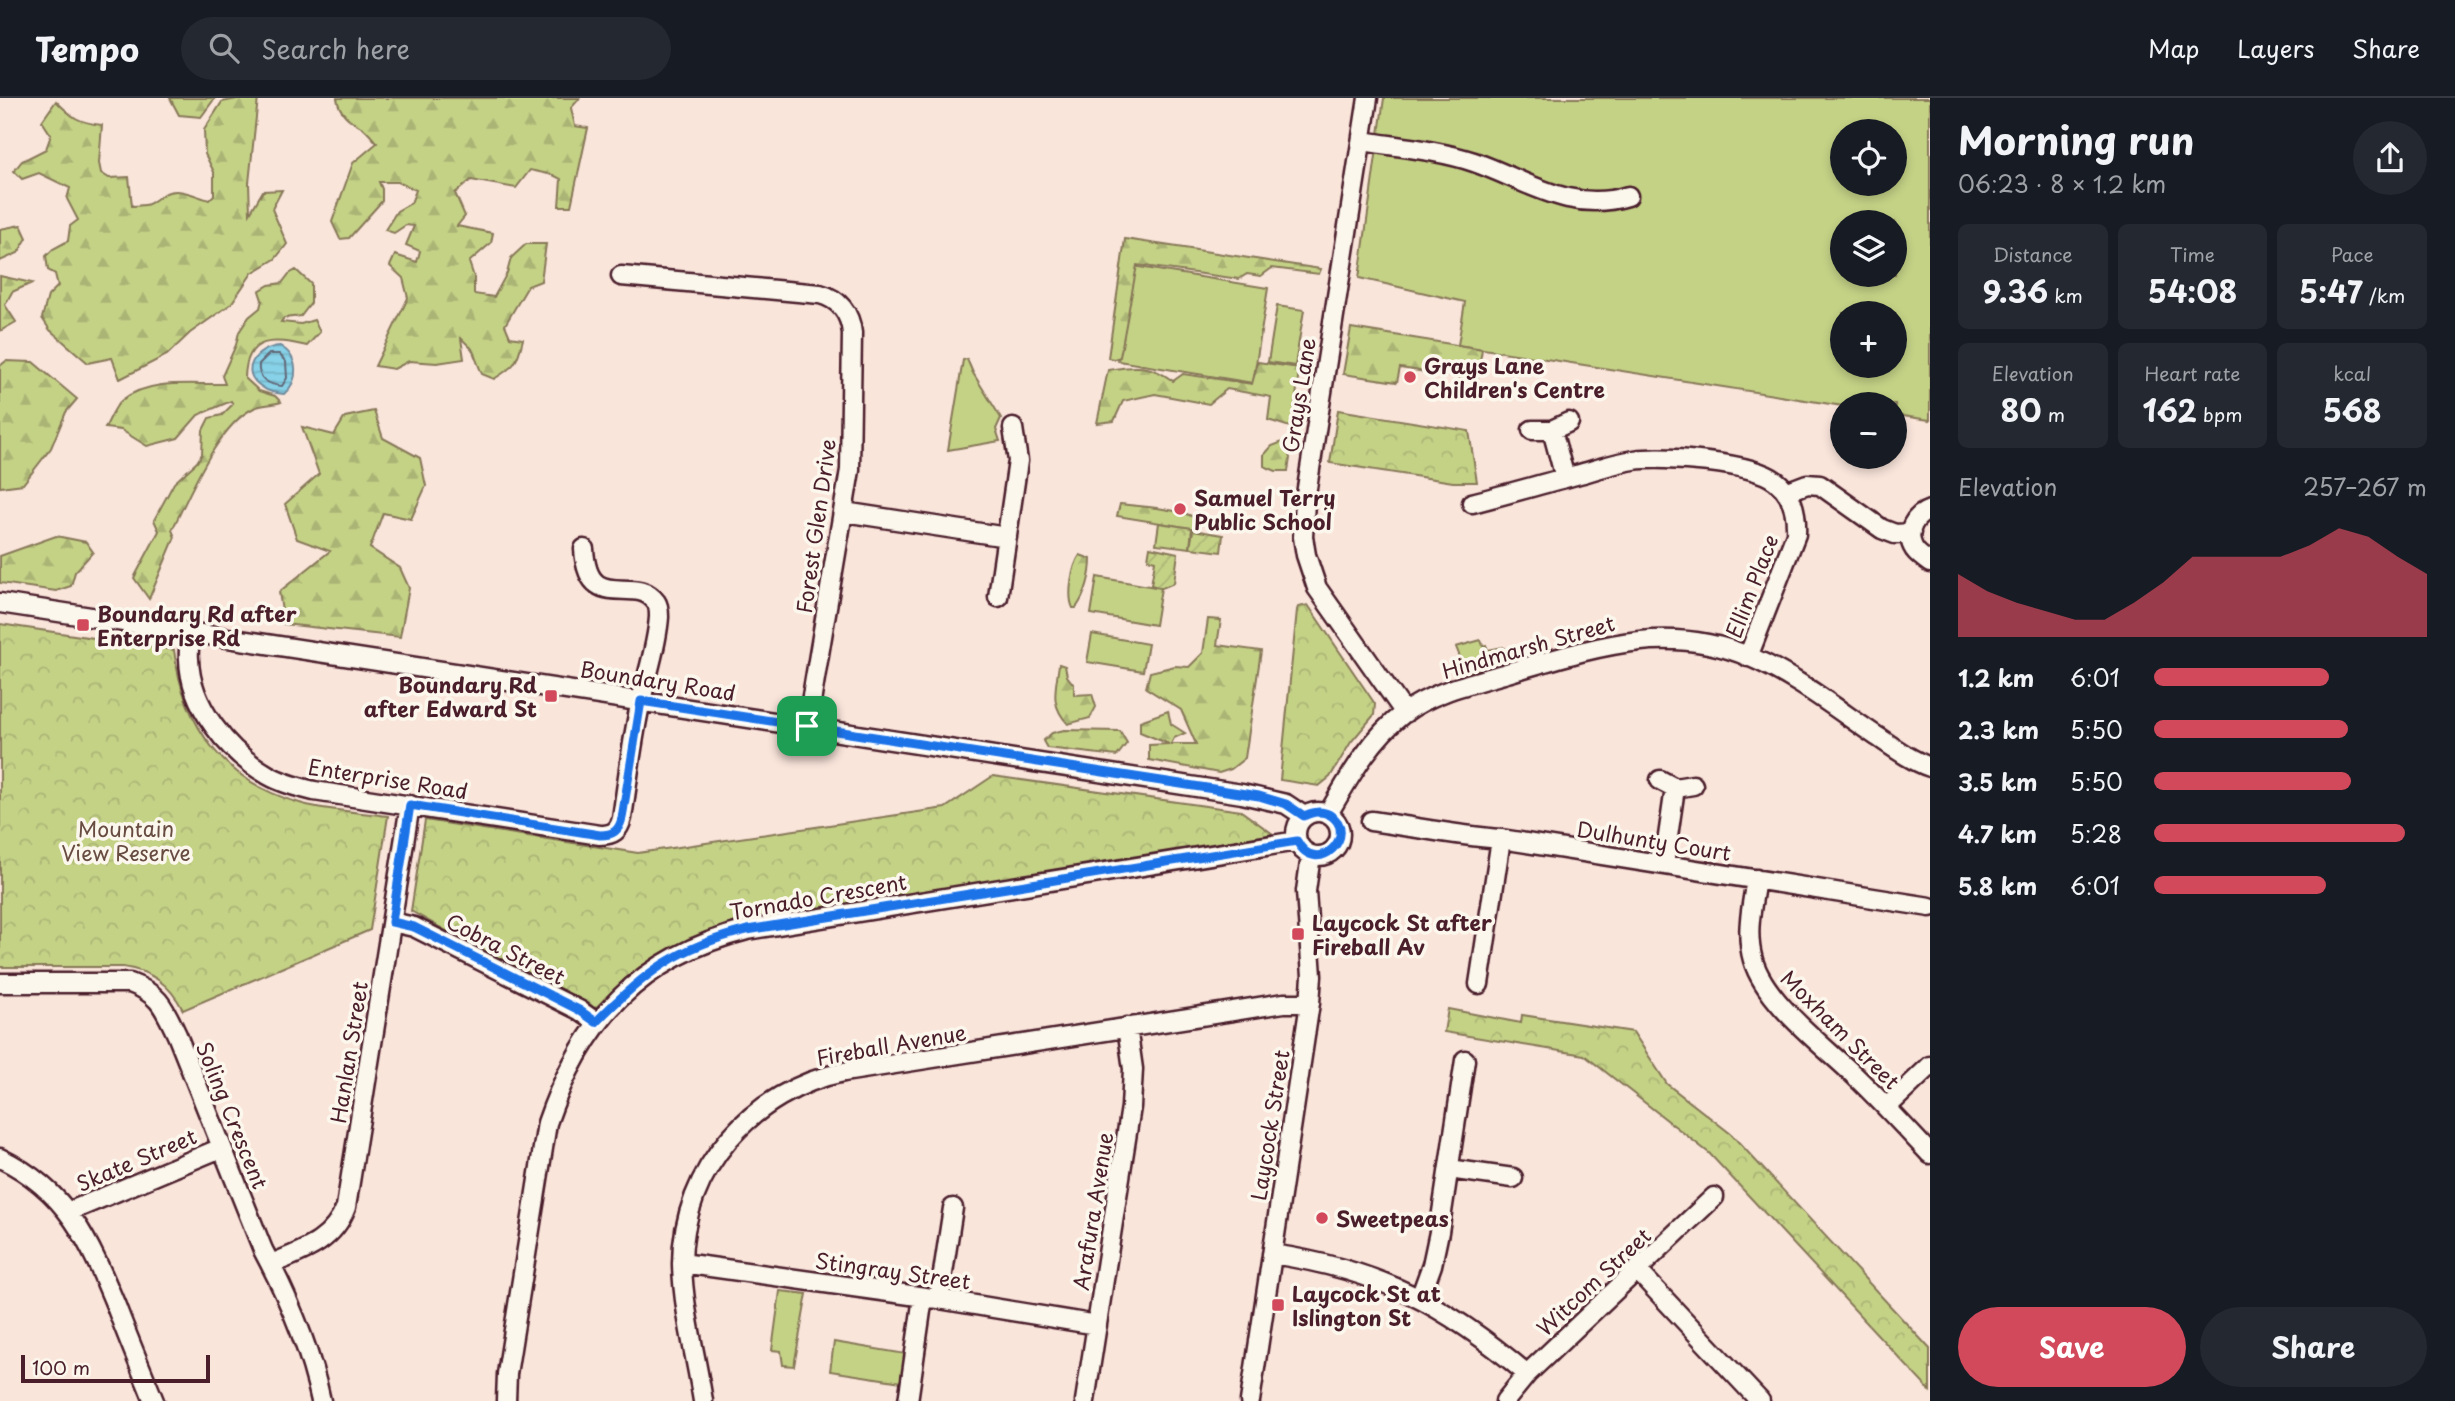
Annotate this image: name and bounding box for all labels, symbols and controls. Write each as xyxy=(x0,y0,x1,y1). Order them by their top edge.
search box xyxy=(181,17,671,80)
text: Tempo xyxy=(35,23,139,73)
icon: search xyxy=(205,29,243,67)
text: Search here xyxy=(261,29,410,68)
text: Map xyxy=(2148,30,2199,66)
text: Layers xyxy=(2237,30,2314,66)
text: Share xyxy=(2352,30,2420,66)
text: Morning run xyxy=(1958,111,2194,168)
map controls xyxy=(1830,119,1907,469)
button: locate xyxy=(1830,119,1907,196)
button: share xyxy=(2353,121,2427,195)
text: 06:23 · 8 × 1.2 km xyxy=(1958,166,2166,201)
button: layers xyxy=(1830,210,1907,287)
text: Distance xyxy=(1993,240,2073,268)
text: Time xyxy=(2170,240,2215,268)
text: Pace xyxy=(2331,240,2374,268)
text: 9.36 xyxy=(1983,268,2048,313)
text: 54:08 xyxy=(2148,268,2237,313)
text: 5:47 xyxy=(2299,268,2363,313)
text: km xyxy=(2048,281,2083,309)
text: /km xyxy=(2363,281,2405,309)
button: + xyxy=(1830,301,1907,378)
street label: Grays Lane xyxy=(1273,335,1323,455)
place label: Grays Lane Children's Centre xyxy=(1424,349,1605,405)
text: Elevation xyxy=(1992,359,2074,387)
text: Heart rate xyxy=(2145,359,2240,387)
text: kcal xyxy=(2333,359,2371,387)
marker: Grays Lane Children's Centre xyxy=(1402,369,1418,385)
text: 80 xyxy=(2001,387,2042,432)
text: 162 xyxy=(2143,387,2197,432)
text: 568 xyxy=(2323,387,2382,432)
button: − xyxy=(1830,392,1907,469)
text: m xyxy=(2042,400,2065,428)
text: bpm xyxy=(2197,400,2242,428)
street label: Forest Glen Drive xyxy=(787,437,843,615)
text: Elevation xyxy=(1958,469,2057,504)
text: 257–267 m xyxy=(2303,469,2427,504)
place label: Samuel Terry Public School xyxy=(1194,481,1336,537)
marker: Samuel Terry Public School xyxy=(1172,501,1188,517)
street label: Ellim Place xyxy=(1717,530,1785,642)
place label: Boundary Rd after Enterprise Rd xyxy=(97,597,297,653)
street label: Hindmarsh Street xyxy=(1438,606,1618,686)
marker: Boundary Rd after Enterprise Rd xyxy=(75,617,91,633)
street label: Boundary Road xyxy=(578,652,738,708)
text: 1.2 km xyxy=(1958,660,2034,695)
text: 6:01 xyxy=(2070,660,2120,695)
place label: Boundary Rd after Edward St xyxy=(364,668,537,724)
marker: Boundary Rd after Edward St xyxy=(543,688,559,704)
pin xyxy=(777,696,837,756)
icon: arrive xyxy=(788,707,826,745)
text: 2.3 km xyxy=(1958,712,2039,747)
text: 5:50 xyxy=(2070,712,2123,747)
street label: Enterprise Road xyxy=(306,750,470,806)
text: 3.5 km xyxy=(1958,764,2038,799)
text: 5:50 xyxy=(2070,764,2123,799)
park label: Mountain View Reserve xyxy=(61,812,191,868)
street label: Dulhunty Court xyxy=(1575,812,1733,868)
text: 4.7 km xyxy=(1958,816,2037,851)
text: 5:28 xyxy=(2070,816,2122,851)
street label: Tornado Crescent xyxy=(727,865,909,927)
text: 5.8 km xyxy=(1958,868,2037,903)
text: 6:01 xyxy=(2070,868,2120,903)
street label: Cobra Street xyxy=(441,904,571,992)
place label: Laycock St after Fireball Av xyxy=(1312,906,1492,962)
marker: Laycock St after Fireball Av xyxy=(1290,926,1306,942)
street label: Moxham Street xyxy=(1774,962,1908,1096)
street label: Hanlan Street xyxy=(321,979,375,1125)
street label: Fireball Avenue xyxy=(814,1015,968,1073)
street label: Soling Crescent xyxy=(189,1037,277,1193)
street label: Laycock Street xyxy=(1241,1047,1297,1203)
street label: Skate Street xyxy=(71,1119,201,1199)
street label: Arafura Avenue xyxy=(1064,1130,1120,1292)
place label: Sweetpeas xyxy=(1336,1202,1449,1234)
marker: Sweetpeas xyxy=(1314,1210,1330,1226)
street label: Witcom Street xyxy=(1529,1219,1657,1343)
street label: Stingray Street xyxy=(813,1243,973,1297)
place label: Laycock St at Islington St xyxy=(1292,1277,1441,1333)
marker: Laycock St at Islington St xyxy=(1270,1297,1286,1313)
button: Save xyxy=(1958,1307,2186,1387)
button: Share xyxy=(2200,1307,2427,1387)
scale bar xyxy=(21,1352,210,1384)
text: 100 m xyxy=(32,1353,90,1381)

